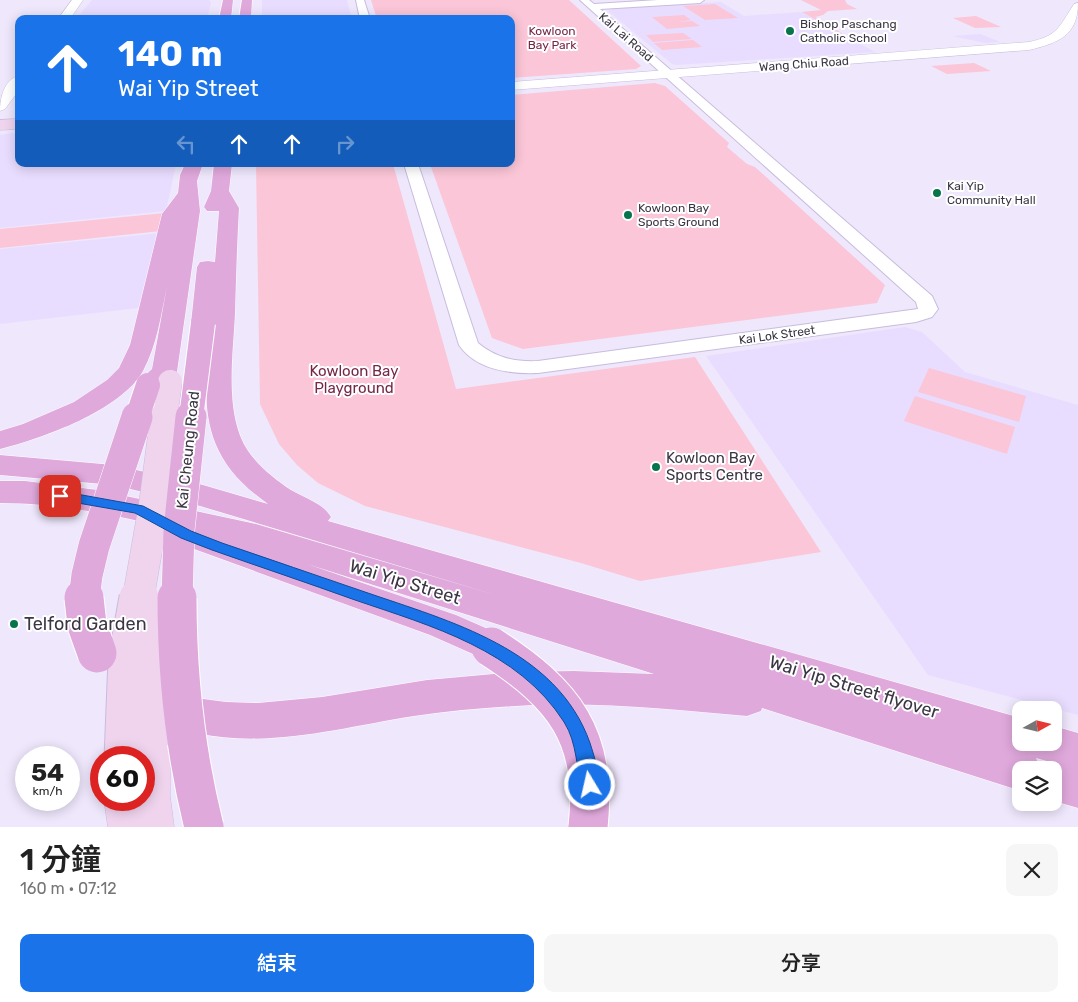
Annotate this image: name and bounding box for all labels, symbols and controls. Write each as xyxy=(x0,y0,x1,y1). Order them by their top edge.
street label: Kai Lai Road xyxy=(596,10,656,64)
place label: Bishop Paschang Catholic School xyxy=(800,17,897,45)
park label: Kowloon Bay Park xyxy=(528,24,577,52)
marker: Bishop Paschang Catholic School xyxy=(784,25,796,37)
text: 140 m xyxy=(118,33,223,75)
icon: ahead xyxy=(35,35,100,100)
street label: Wang Chiu Road xyxy=(759,54,849,74)
text: Wai Yip Street xyxy=(118,75,259,102)
icon: left xyxy=(172,130,200,158)
icon: ahead xyxy=(225,130,253,158)
icon: ahead xyxy=(278,130,306,158)
icon: right xyxy=(331,130,359,158)
place label: Kai Yip Community Hall xyxy=(947,179,1036,207)
marker: Kai Yip Community Hall xyxy=(931,187,943,199)
place label: Kowloon Bay Sports Ground xyxy=(638,201,719,229)
marker: Kowloon Bay Sports Ground xyxy=(622,209,634,221)
street label: Kai Lok Street xyxy=(738,323,816,347)
park label: Kowloon Bay Playground xyxy=(309,362,399,397)
street label: Kai Cheung Road xyxy=(173,390,203,510)
place label: Kowloon Bay Sports Centre xyxy=(666,449,763,484)
marker: Kowloon Bay Sports Centre xyxy=(650,461,662,473)
pin xyxy=(39,475,81,517)
icon: arrive xyxy=(46,482,74,510)
street label: Wai Yip Street xyxy=(347,555,463,609)
place label: Telford Garden xyxy=(24,613,147,635)
marker: Telford Garden xyxy=(8,618,20,630)
street label: Wai Yip Street flyover xyxy=(767,651,942,723)
north arrow xyxy=(1012,701,1062,751)
map controls xyxy=(1012,701,1062,811)
speed limit sign: 60 xyxy=(90,746,155,811)
text: 54 xyxy=(31,758,64,787)
position arrow xyxy=(563,758,615,810)
button: layers xyxy=(1012,761,1062,811)
text: km/h xyxy=(33,784,62,798)
text: 1 分鐘 xyxy=(20,842,101,878)
button: close xyxy=(1006,844,1058,896)
text: 160 m · 07:12 xyxy=(20,879,117,898)
button: 結束 xyxy=(20,934,534,992)
button: 分享 xyxy=(544,934,1058,992)

